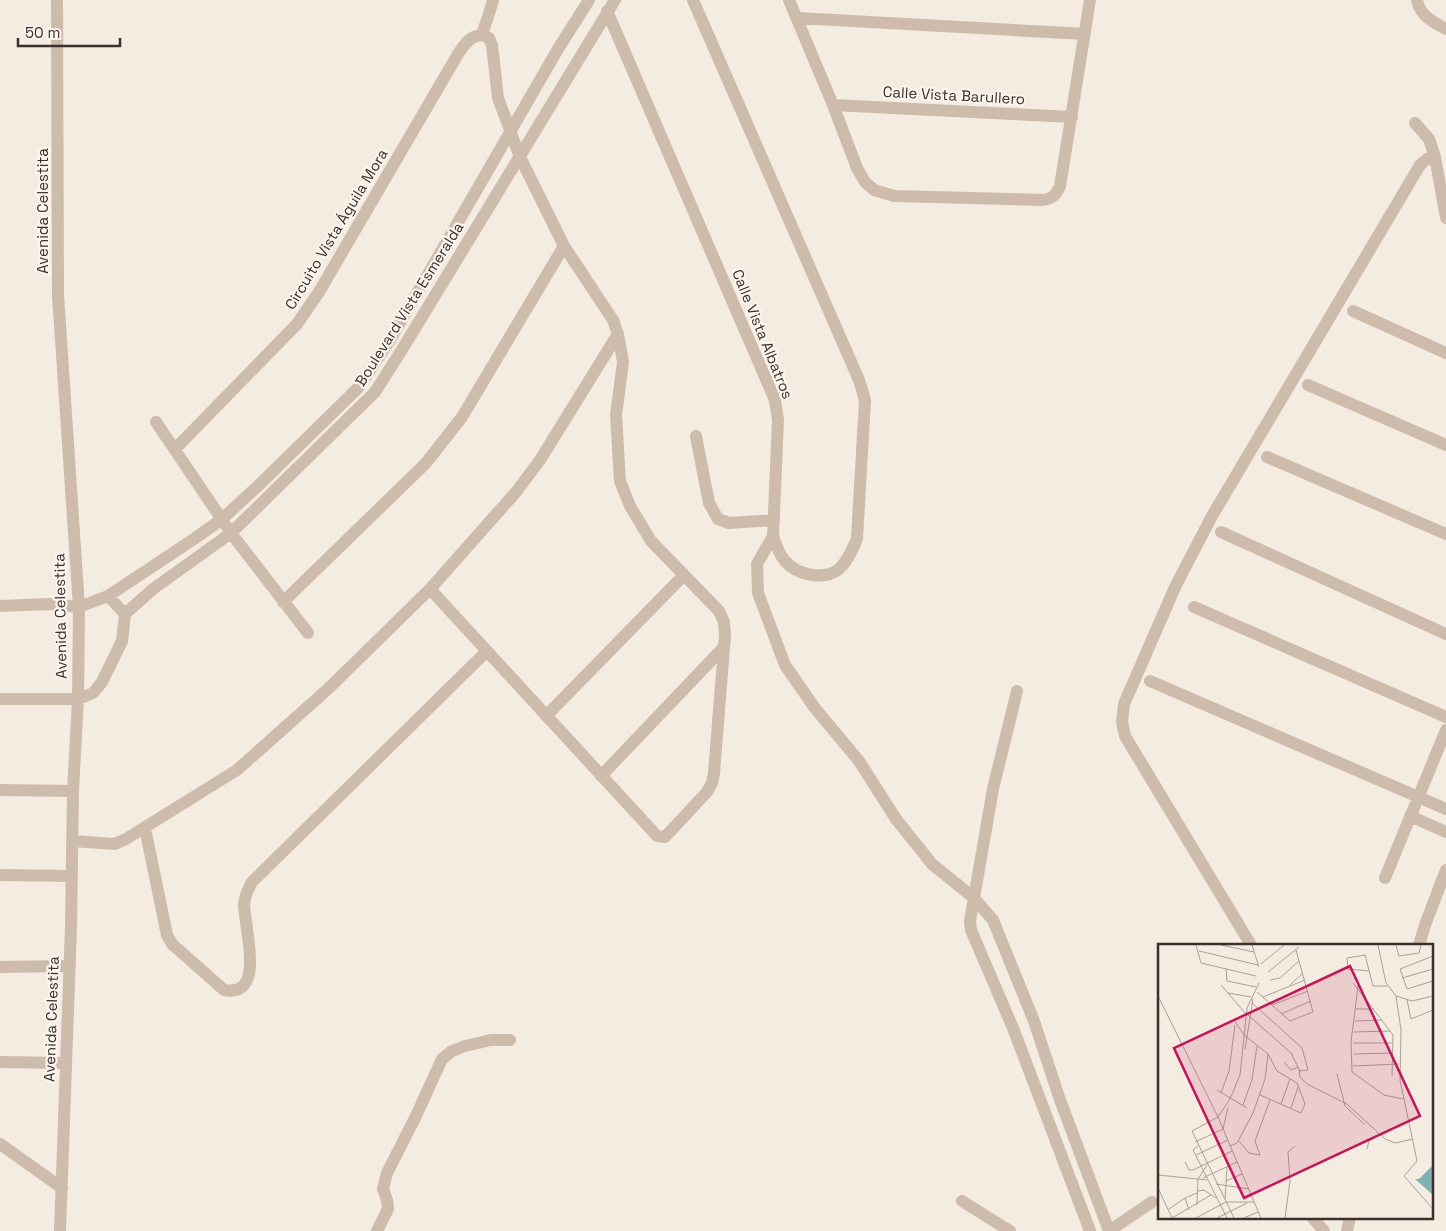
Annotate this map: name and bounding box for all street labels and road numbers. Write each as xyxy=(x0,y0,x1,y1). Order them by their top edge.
street label: Calle Vista Barullero xyxy=(882,82,1026,108)
street label: Circuito Vista Águila Mora xyxy=(280,145,392,313)
street label: Avenida Celestita xyxy=(33,148,52,274)
street label: Boulevard Vista Esmeralda xyxy=(351,218,468,390)
street label: Calle Vista Albatros xyxy=(728,266,798,402)
street label: Avenida Celestita xyxy=(49,553,71,679)
street label: Avenida Celestita xyxy=(39,955,63,1082)

